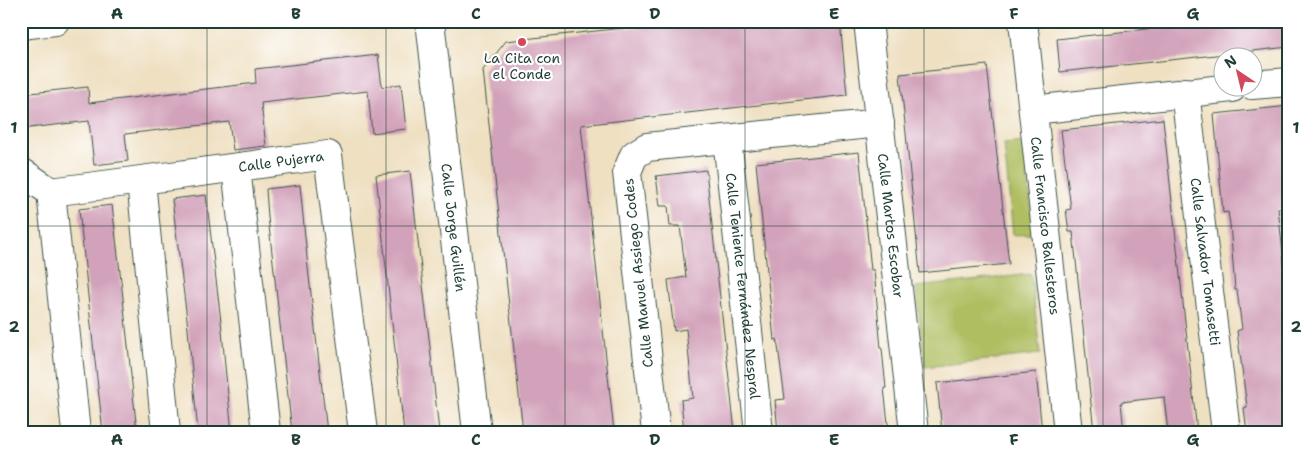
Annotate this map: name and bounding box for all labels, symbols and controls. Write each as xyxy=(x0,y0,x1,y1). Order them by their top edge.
text: A xyxy=(111,3,123,24)
text: B xyxy=(291,3,301,24)
text: C xyxy=(471,3,481,24)
text: D xyxy=(649,3,661,24)
text: E xyxy=(829,3,839,24)
text: F xyxy=(1009,3,1019,24)
text: G xyxy=(1187,3,1200,24)
marker: La Cita con el Conde xyxy=(516,36,528,48)
north arrow xyxy=(1212,48,1262,98)
place label: La Cita con el Conde xyxy=(484,49,561,83)
text: N xyxy=(1221,51,1240,72)
text: 1 xyxy=(10,117,18,138)
text: 1 xyxy=(1292,117,1300,138)
street label: Calle Francisco Ballesteros xyxy=(1027,136,1064,316)
street label: Calle Pujerra xyxy=(237,147,325,176)
street label: Calle Martos Escobar xyxy=(874,152,908,299)
street label: Calle Jorge Guillén xyxy=(437,163,470,293)
street label: Calle Teniente Fernández Nespral xyxy=(722,172,764,401)
street label: Calle Manuel Assiego Codes xyxy=(619,177,657,368)
street label: Calle Salvador Tomasetti xyxy=(1186,177,1225,347)
text: 2 xyxy=(8,316,20,337)
text: 2 xyxy=(1290,316,1302,337)
text: A xyxy=(111,429,123,450)
text: B xyxy=(291,429,301,450)
text: C xyxy=(471,429,481,450)
text: D xyxy=(649,429,661,450)
text: E xyxy=(829,429,839,450)
text: F xyxy=(1009,429,1019,450)
text: G xyxy=(1187,429,1200,450)

